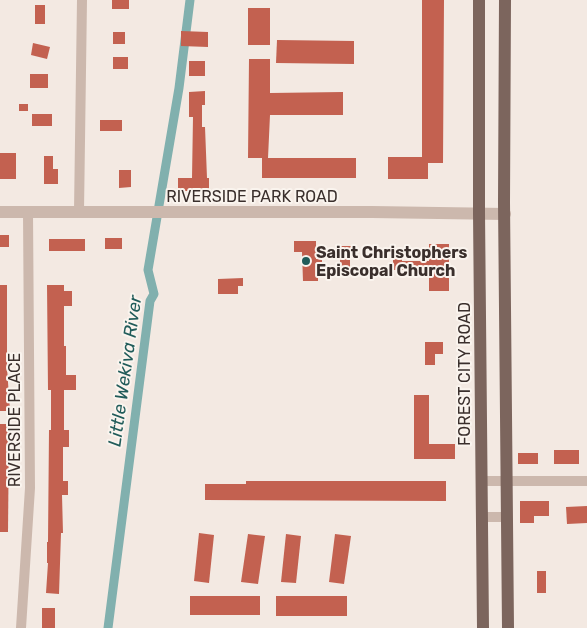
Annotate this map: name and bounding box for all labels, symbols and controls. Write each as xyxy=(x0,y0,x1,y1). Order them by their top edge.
street label: RIVERSIDE PARK ROAD xyxy=(166,187,338,206)
place label: Saint Christophers Episcopal Church xyxy=(316,243,467,280)
marker: Saint Christophers Episcopal Church xyxy=(300,255,312,267)
water label: Little Wekiva River xyxy=(103,293,147,448)
street label: FOREST CITY ROAD xyxy=(455,302,474,446)
street label: RIVERSIDE PLACE xyxy=(5,353,24,487)

